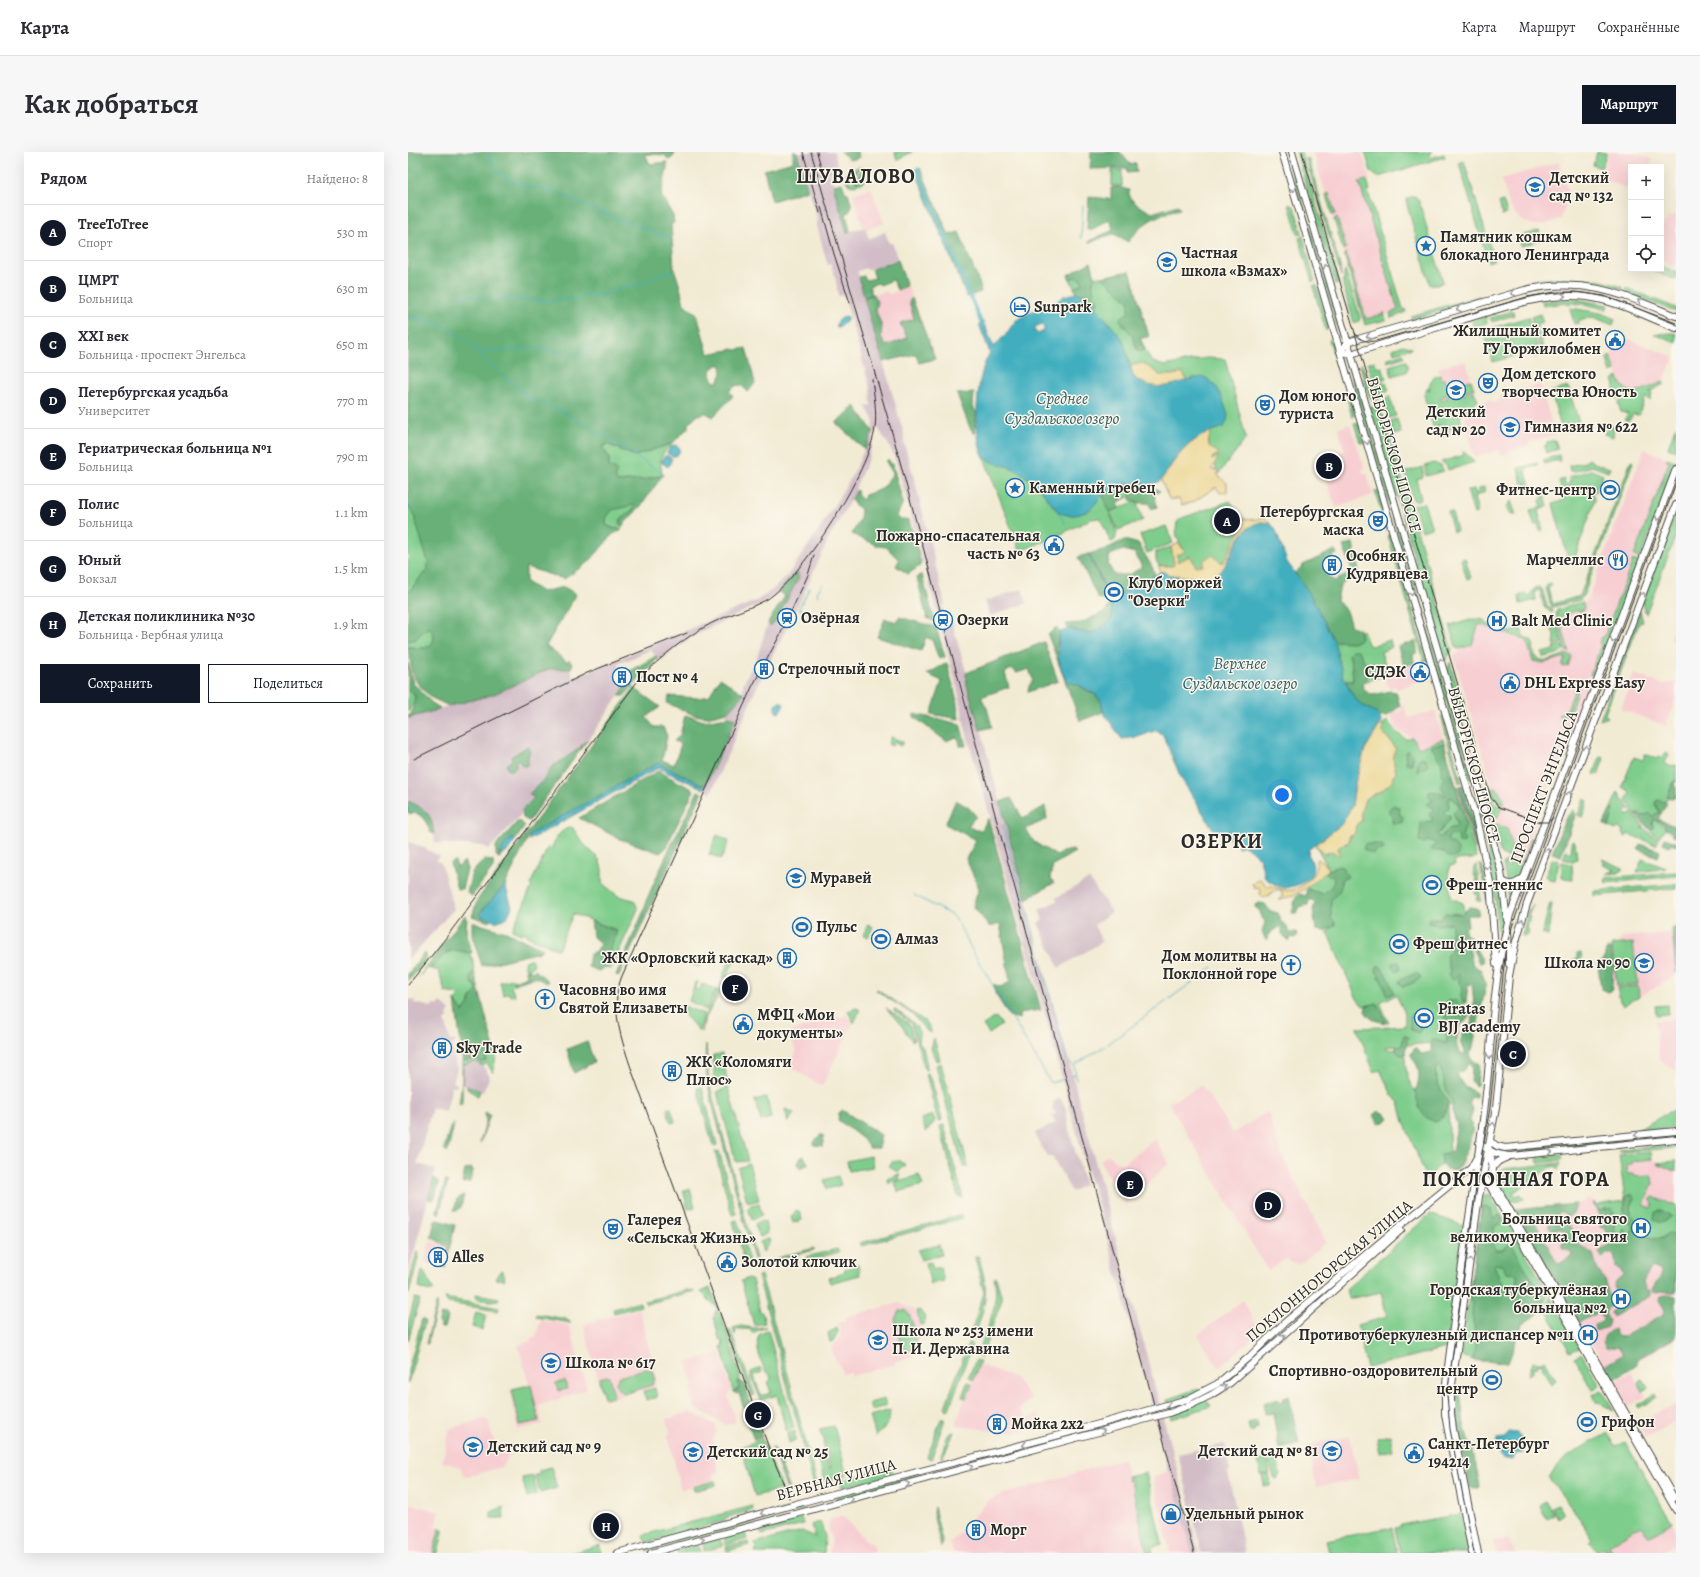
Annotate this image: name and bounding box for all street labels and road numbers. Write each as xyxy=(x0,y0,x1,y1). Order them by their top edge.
street label: ВЫБОРГСКОЕ ШОССЕ xyxy=(1361,375,1427,535)
street label: ВЫБОРГСКОЕ ШОССЕ xyxy=(1443,684,1505,846)
street label: ПРОСПЕКТ ЭНГЕЛЬСА xyxy=(1505,707,1584,867)
street label: ПОКЛОННОГОРСКАЯ УЛИЦА xyxy=(1241,1194,1417,1347)
street label: ВЕРБНАЯ УЛИЦА xyxy=(774,1453,899,1507)

